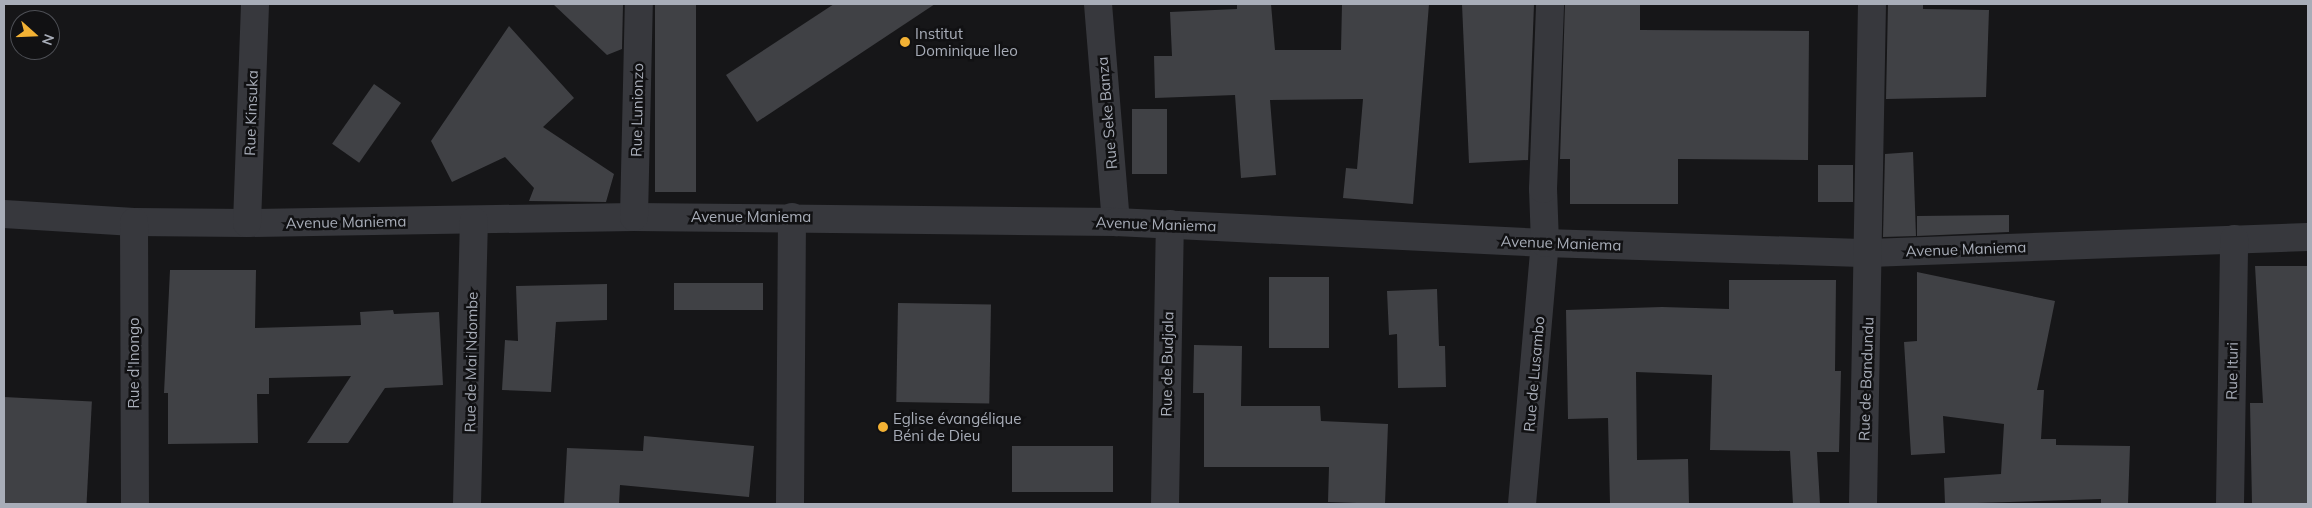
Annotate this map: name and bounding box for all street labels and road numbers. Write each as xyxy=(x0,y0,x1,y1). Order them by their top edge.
street label: Rue Seke Banza xyxy=(1093,56,1121,170)
street label: Rue Lunionzo xyxy=(627,63,647,157)
street label: Rue Kinsuka xyxy=(241,70,261,156)
street label: Avenue Maniema xyxy=(691,208,811,226)
street label: Avenue Maniema xyxy=(285,212,407,232)
street label: Avenue Maniema xyxy=(1095,213,1217,235)
street label: Avenue Maniema xyxy=(1500,232,1622,254)
street label: Avenue Maniema xyxy=(1905,238,2027,260)
street label: Rue de Mai Ndombe xyxy=(461,292,481,432)
street label: Rue de Budjala xyxy=(1157,311,1177,417)
street label: Rue de Lusambo xyxy=(1520,315,1548,433)
street label: Rue d'Inongo xyxy=(125,317,143,409)
street label: Rue de Bandundu xyxy=(1855,317,1877,441)
street label: Rue Ituri xyxy=(2222,342,2242,400)

